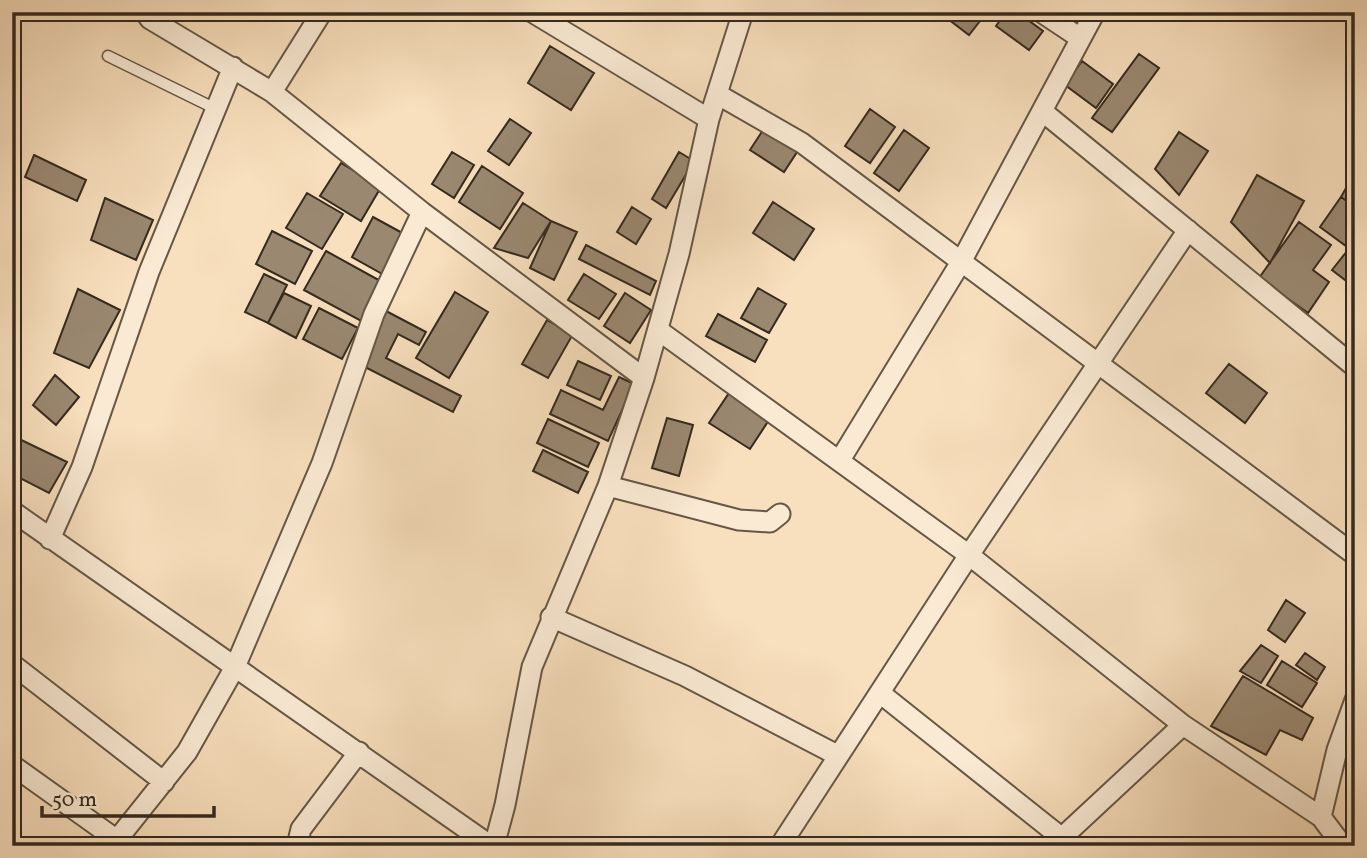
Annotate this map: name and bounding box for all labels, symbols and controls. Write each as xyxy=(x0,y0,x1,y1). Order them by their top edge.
scale bar xyxy=(42,774,214,818)
text: 50 m xyxy=(52,786,97,815)

